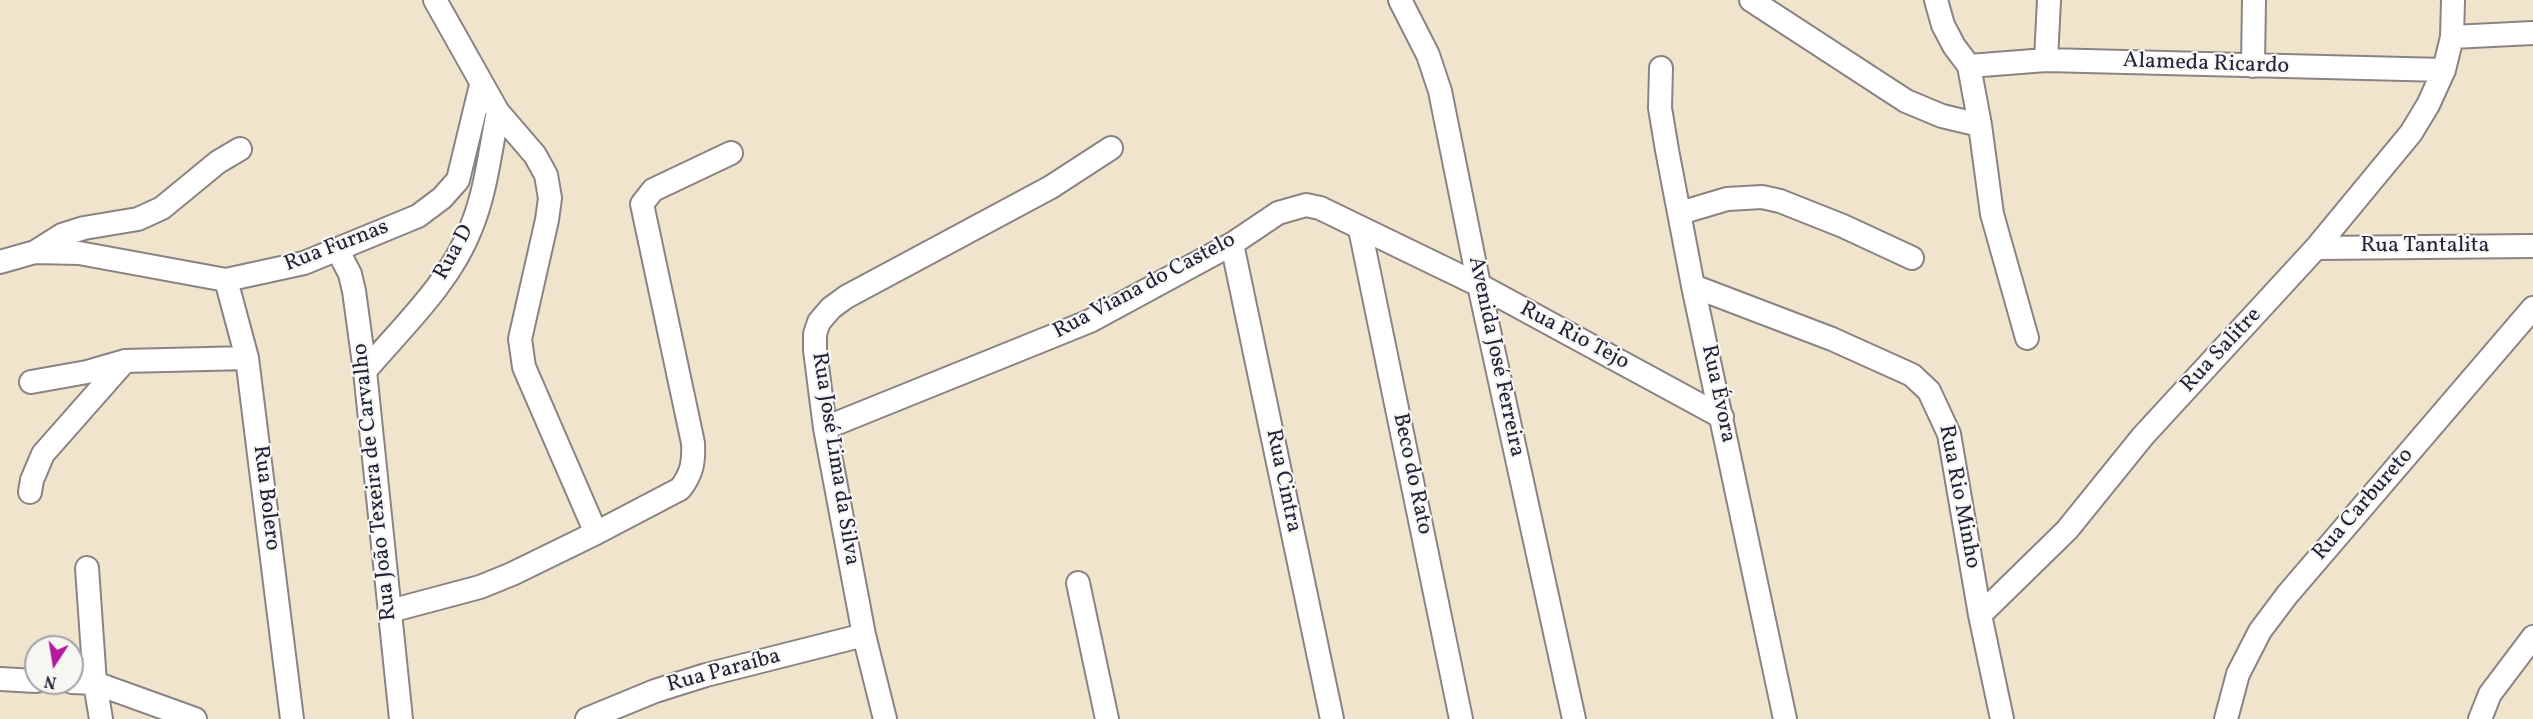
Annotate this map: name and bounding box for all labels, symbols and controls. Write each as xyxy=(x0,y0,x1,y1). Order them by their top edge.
street label: Alameda Ricardo xyxy=(2122,49,2290,81)
street label: Rua Furnas xyxy=(281,215,393,279)
street label: Rua D xyxy=(429,221,481,285)
street label: Rua Viana do Castelo xyxy=(1049,228,1241,346)
street label: Rua Tantalita xyxy=(2360,234,2490,260)
street label: Avenida José Ferreira xyxy=(1461,254,1529,460)
street label: Rua Rio Tejo xyxy=(1515,297,1633,377)
street label: Rua Salitre xyxy=(2176,303,2268,399)
street label: Rua João Texeira de Carvalho xyxy=(348,342,404,622)
street label: Rua Évora xyxy=(1694,343,1740,445)
street label: Rua José Lima da Silva xyxy=(804,351,864,567)
street label: Beco do Rato xyxy=(1385,411,1437,537)
street label: Rua Rio Minho xyxy=(1931,423,1985,571)
street label: Rua Cintra xyxy=(1258,427,1306,535)
street label: Rua Carbureto xyxy=(2308,443,2420,567)
street label: Rua Bolero xyxy=(245,444,285,552)
north arrow xyxy=(24,635,84,695)
street label: Rua Paraíba xyxy=(664,644,784,700)
text: N xyxy=(43,669,59,693)

